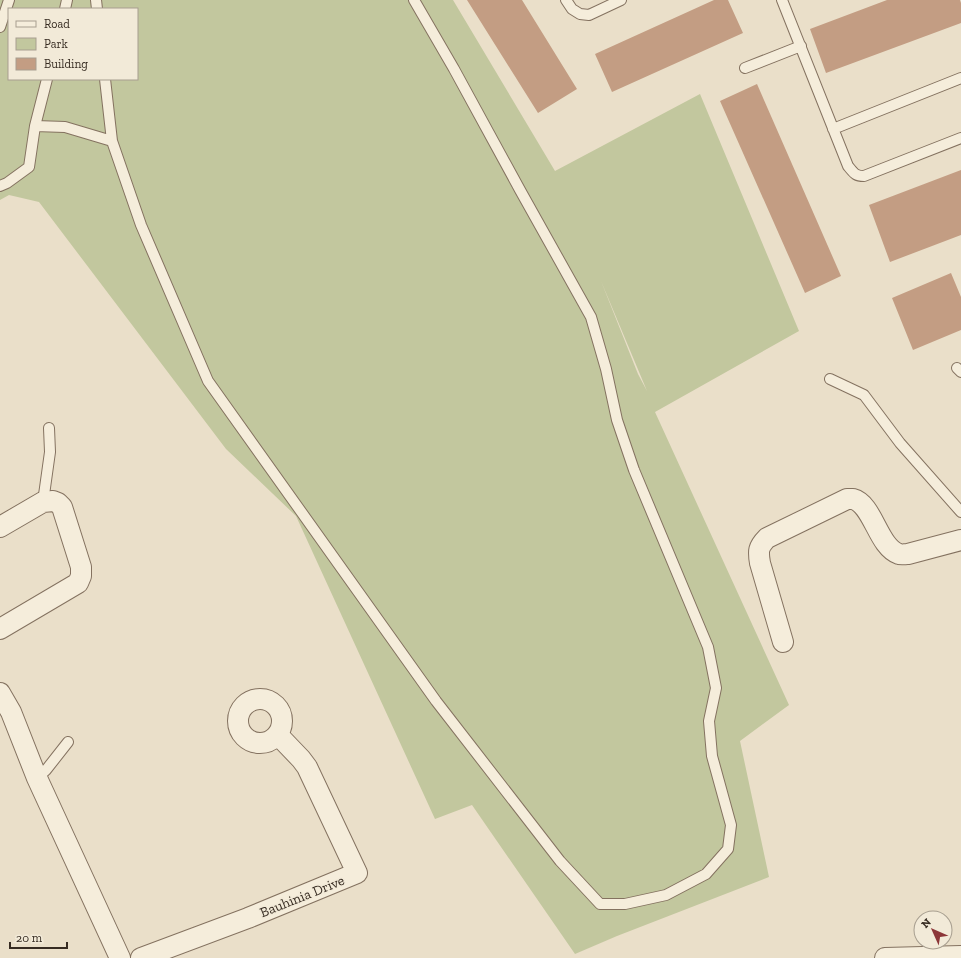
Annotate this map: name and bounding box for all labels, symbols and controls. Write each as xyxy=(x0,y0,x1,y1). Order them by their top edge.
legend xyxy=(8,8,138,80)
text: Road xyxy=(44,17,70,31)
text: Park xyxy=(44,37,69,51)
text: Building xyxy=(44,57,88,71)
street label: Bauhinia Drive xyxy=(257,872,347,921)
north arrow xyxy=(913,910,953,950)
text: N xyxy=(919,915,934,931)
scale bar xyxy=(10,924,67,950)
text: 20 m xyxy=(16,931,43,945)

